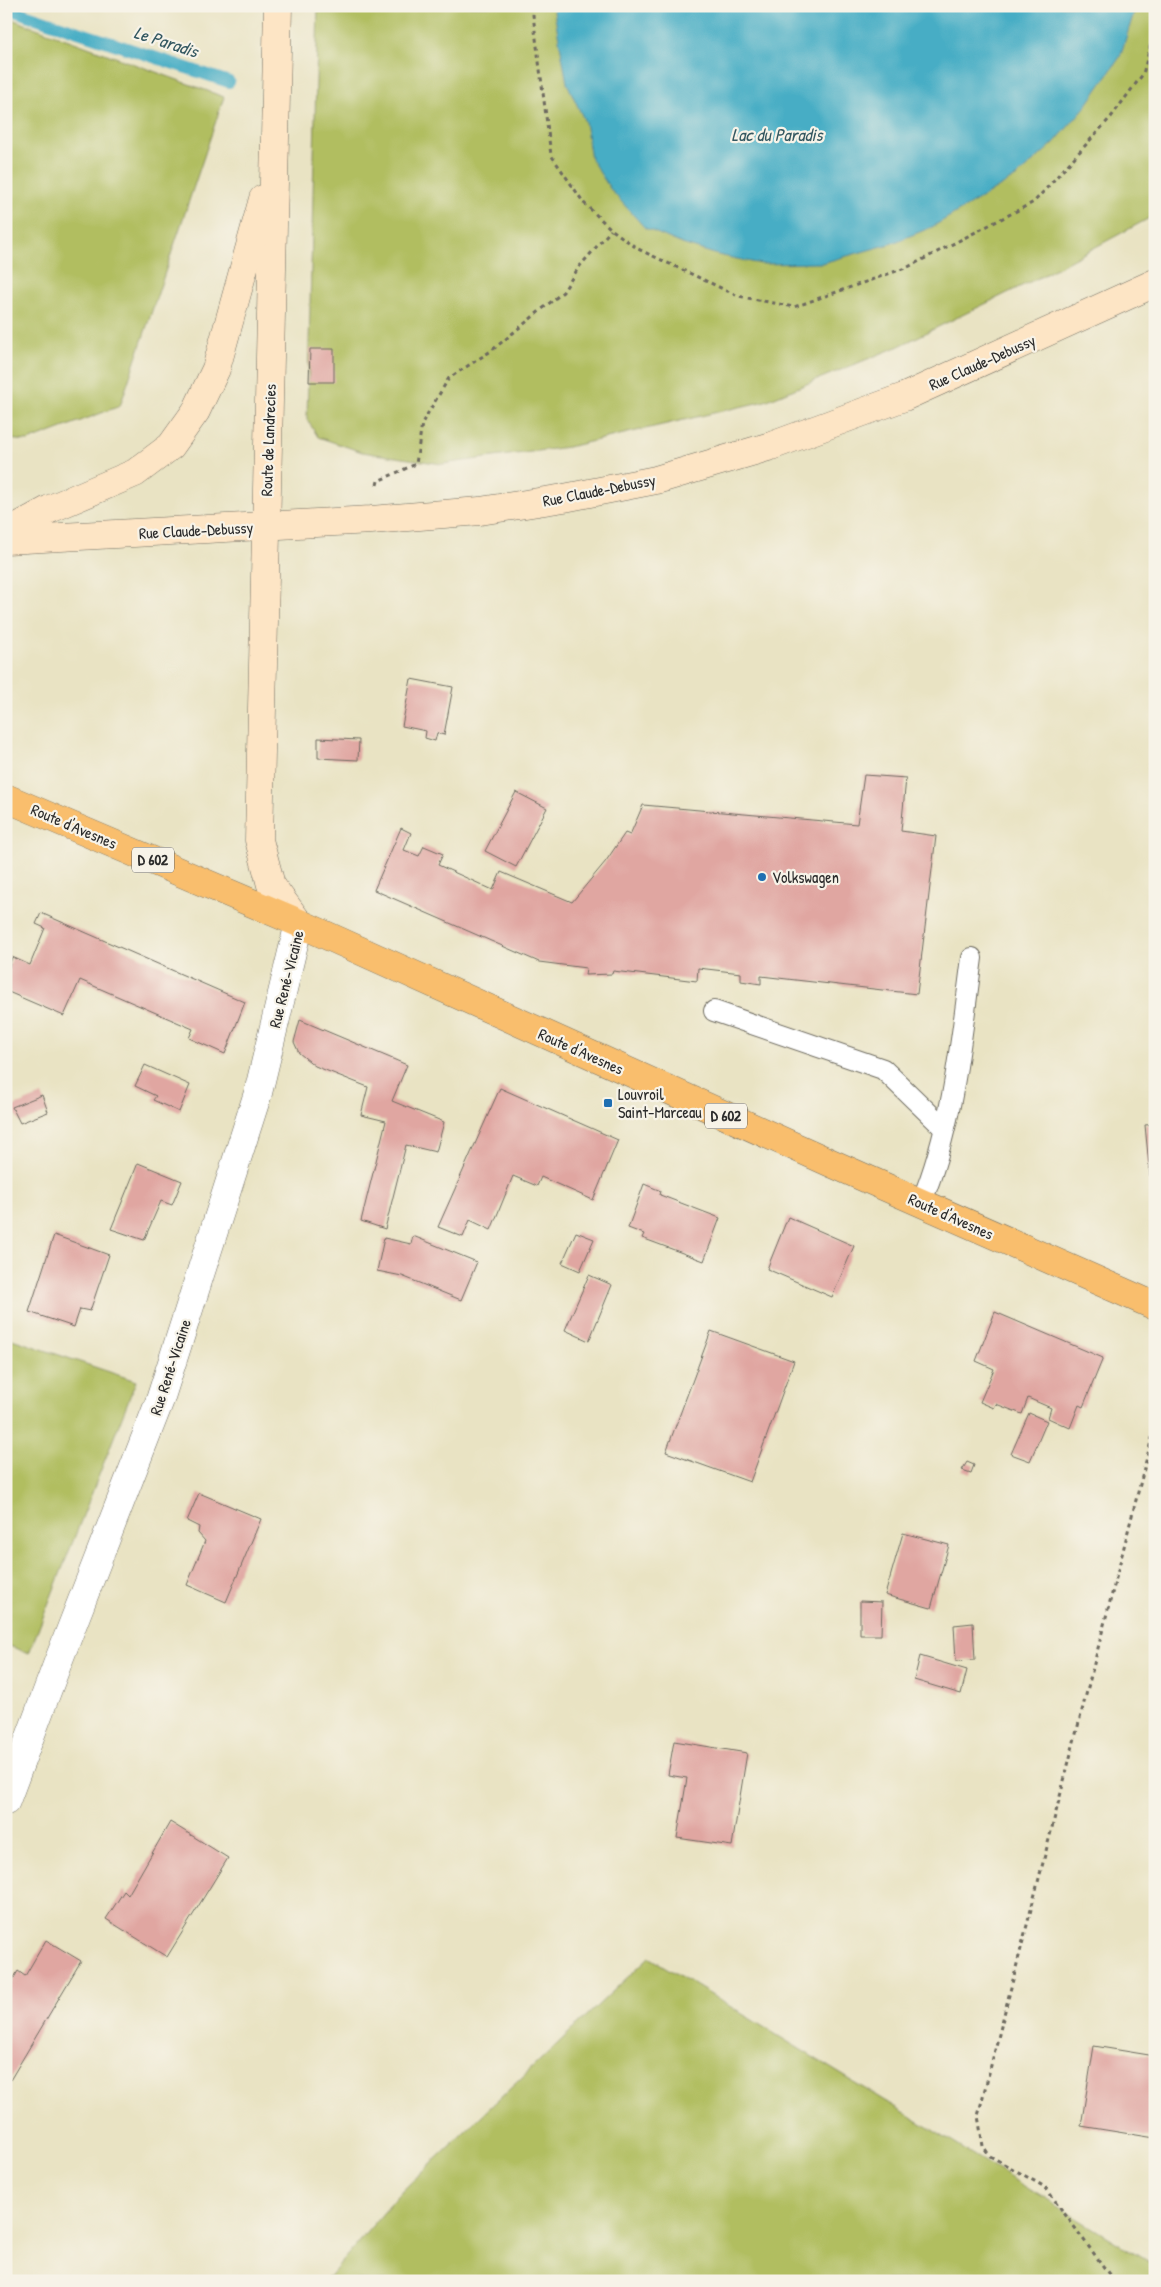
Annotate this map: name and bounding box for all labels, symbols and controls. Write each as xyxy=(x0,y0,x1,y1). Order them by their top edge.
water label: Le Paradis xyxy=(131,19,203,64)
water label: Lac du Paradis xyxy=(732,122,825,147)
street label: Rue Claude-Debussy xyxy=(925,329,1039,395)
street label: Route de Landrecies xyxy=(255,383,281,497)
street label: Rue Claude-Debussy xyxy=(541,468,658,512)
street label: Rue Claude-Debussy xyxy=(138,516,254,544)
street label: Route d'Avesnes xyxy=(28,798,120,854)
road number: D 602 xyxy=(132,848,174,872)
place label: Volkswagen xyxy=(772,866,839,888)
marker: Volkswagen xyxy=(756,871,768,883)
street label: Rue René-Vicaine xyxy=(263,927,309,1030)
street label: Route d'Avesnes xyxy=(535,1022,627,1080)
place label: Louvroil Saint-Marceau xyxy=(618,1083,702,1123)
marker: Louvroil Saint-Marceau xyxy=(602,1097,614,1109)
road number: D 602 xyxy=(705,1104,747,1128)
street label: Route d'Avesnes xyxy=(905,1187,997,1245)
street label: Rue René-Vicaine xyxy=(144,1316,196,1418)

